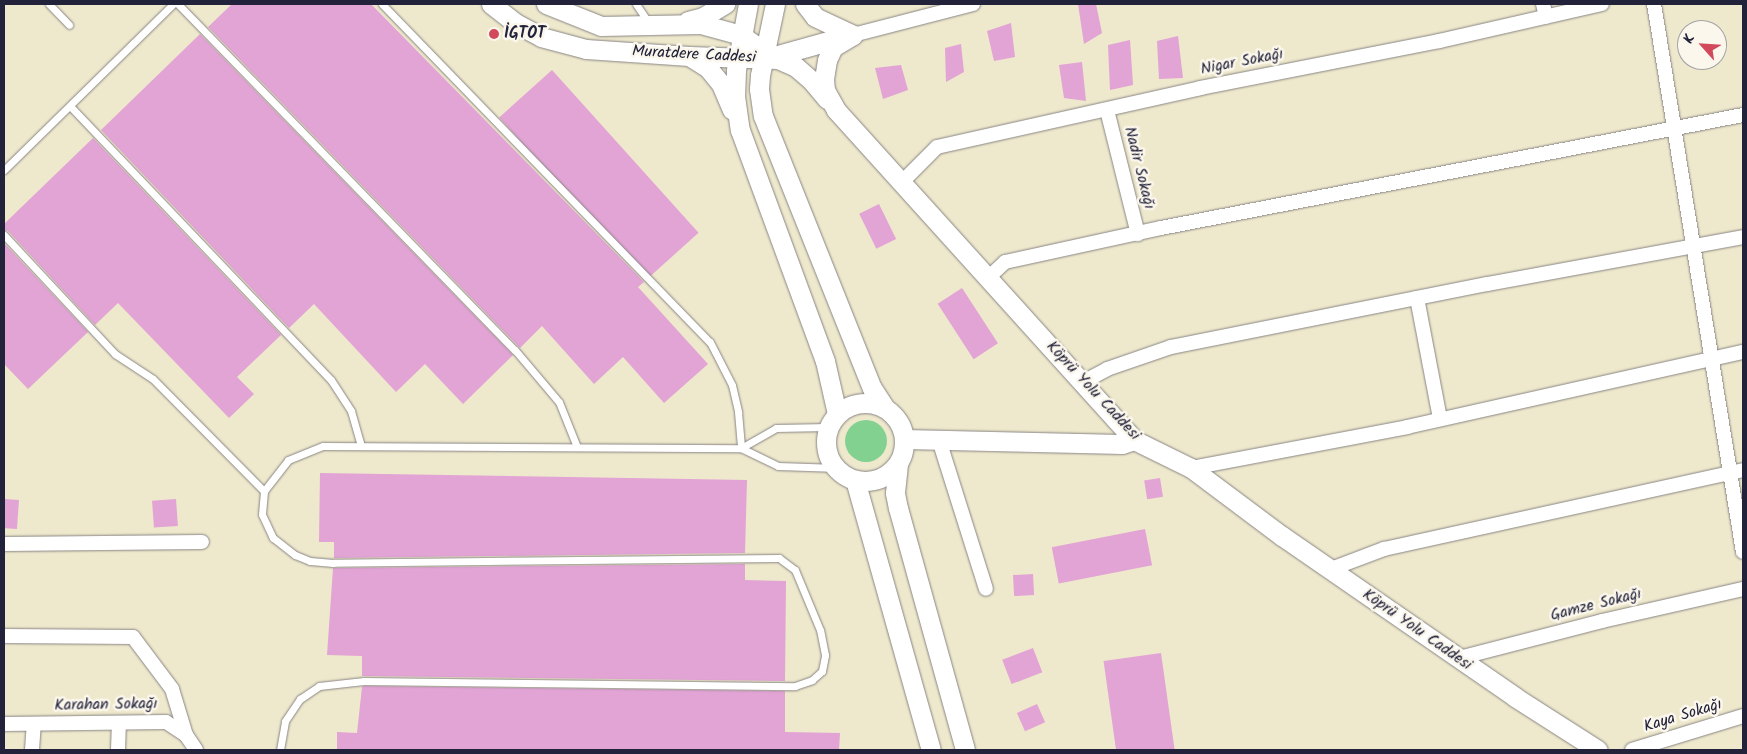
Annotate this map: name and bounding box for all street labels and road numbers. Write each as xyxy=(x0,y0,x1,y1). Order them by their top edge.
street label: Muratdere Caddesi xyxy=(631,42,757,68)
street label: Nigar Sokağı xyxy=(1199,45,1285,79)
street label: Nadir Sokağı xyxy=(1119,125,1159,211)
street label: Köprü Yolu Caddesi xyxy=(1042,337,1144,445)
street label: Gamze Sokağı xyxy=(1549,584,1643,626)
street label: Köprü Yolu Caddesi xyxy=(1359,585,1475,675)
street label: Karahan Sokağı xyxy=(54,695,158,715)
street label: Kaya Sokağı xyxy=(1642,695,1724,737)

